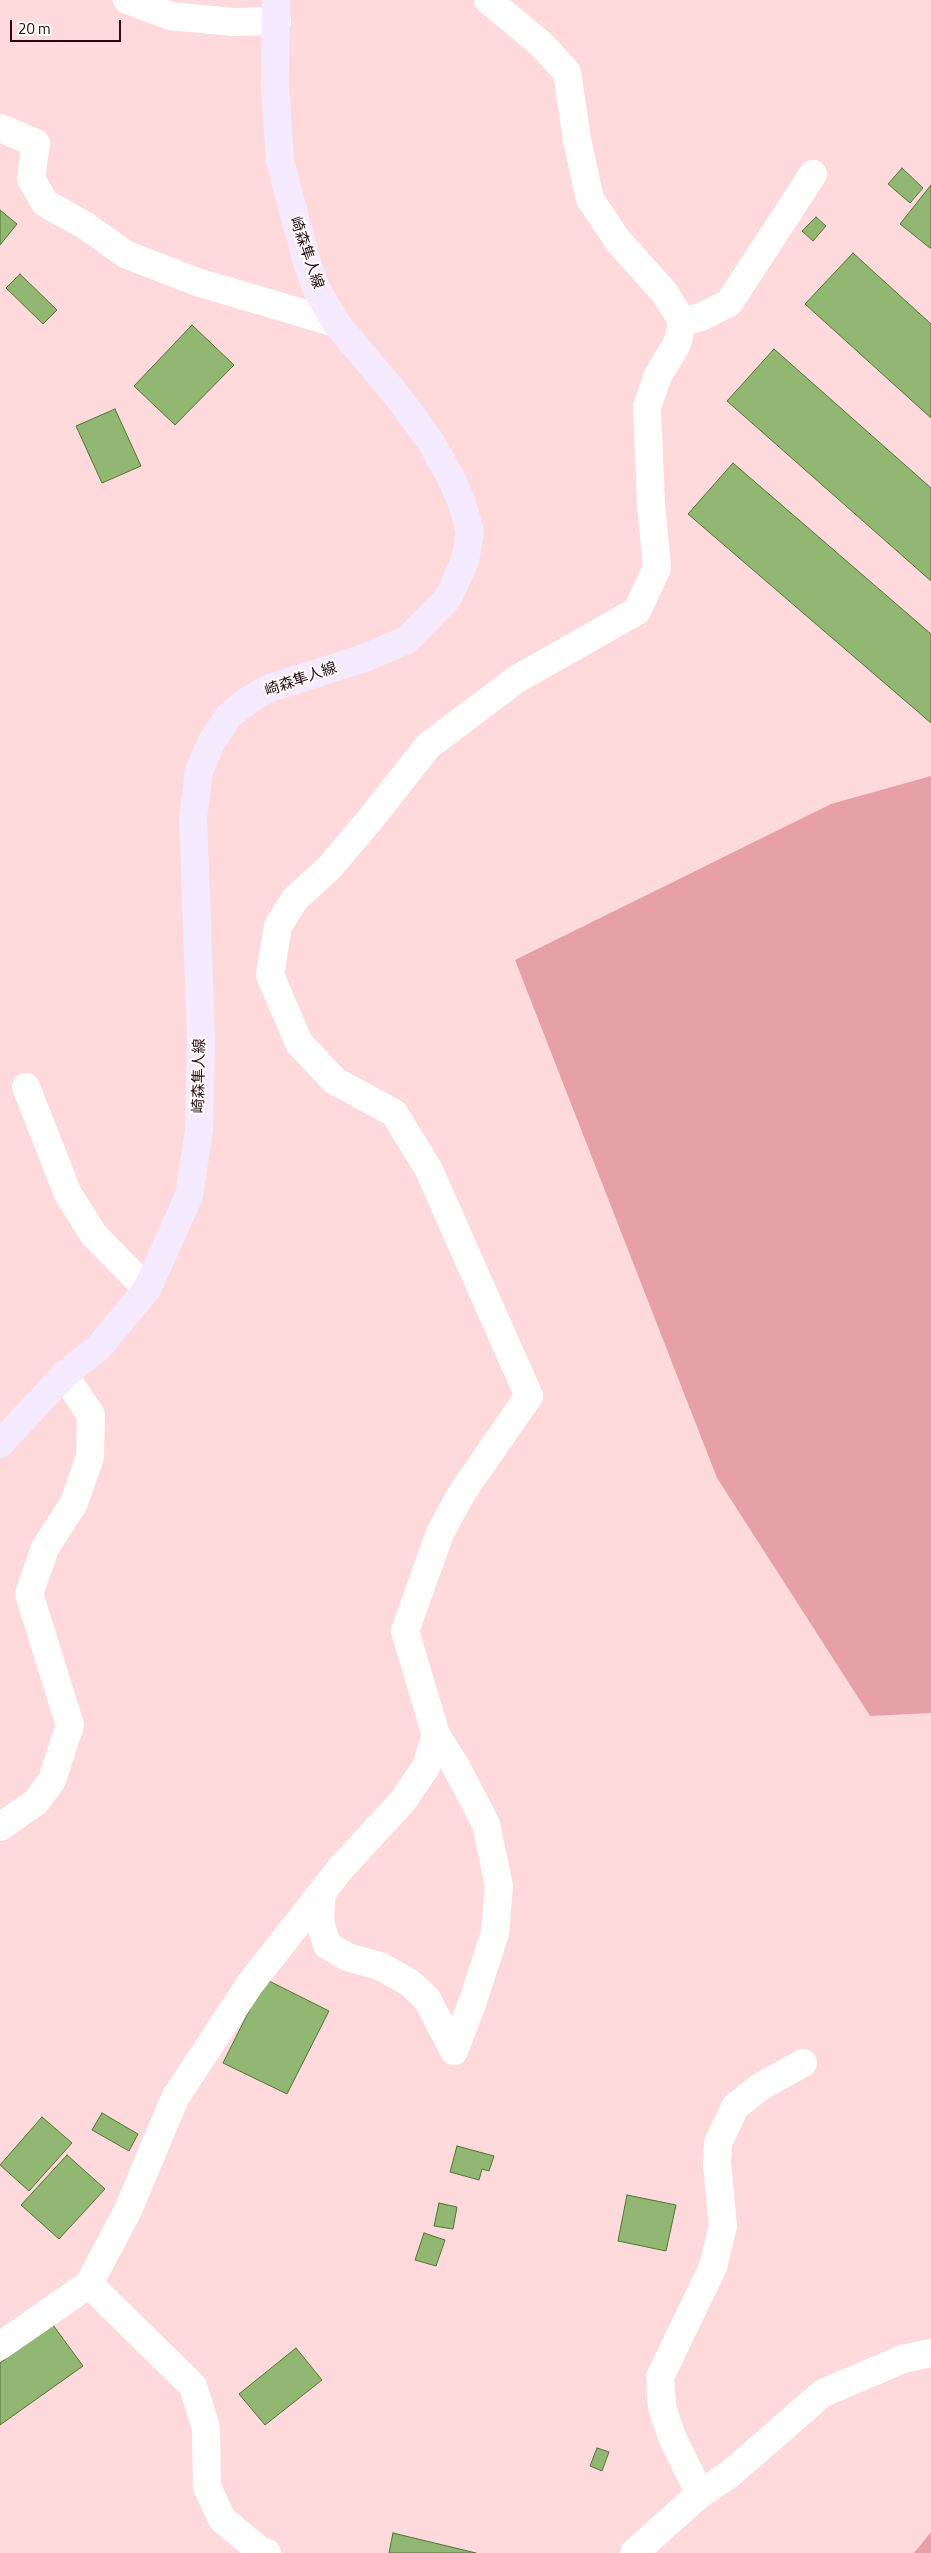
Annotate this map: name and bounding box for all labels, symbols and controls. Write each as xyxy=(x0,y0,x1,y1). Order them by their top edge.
scale bar xyxy=(12,10,124,42)
text: 20 m xyxy=(18,17,51,40)
street label: 崎森隼人線 xyxy=(285,215,327,291)
street label: 崎森隼人線 xyxy=(263,659,339,701)
street label: 崎森隼人線 xyxy=(190,1038,210,1114)

